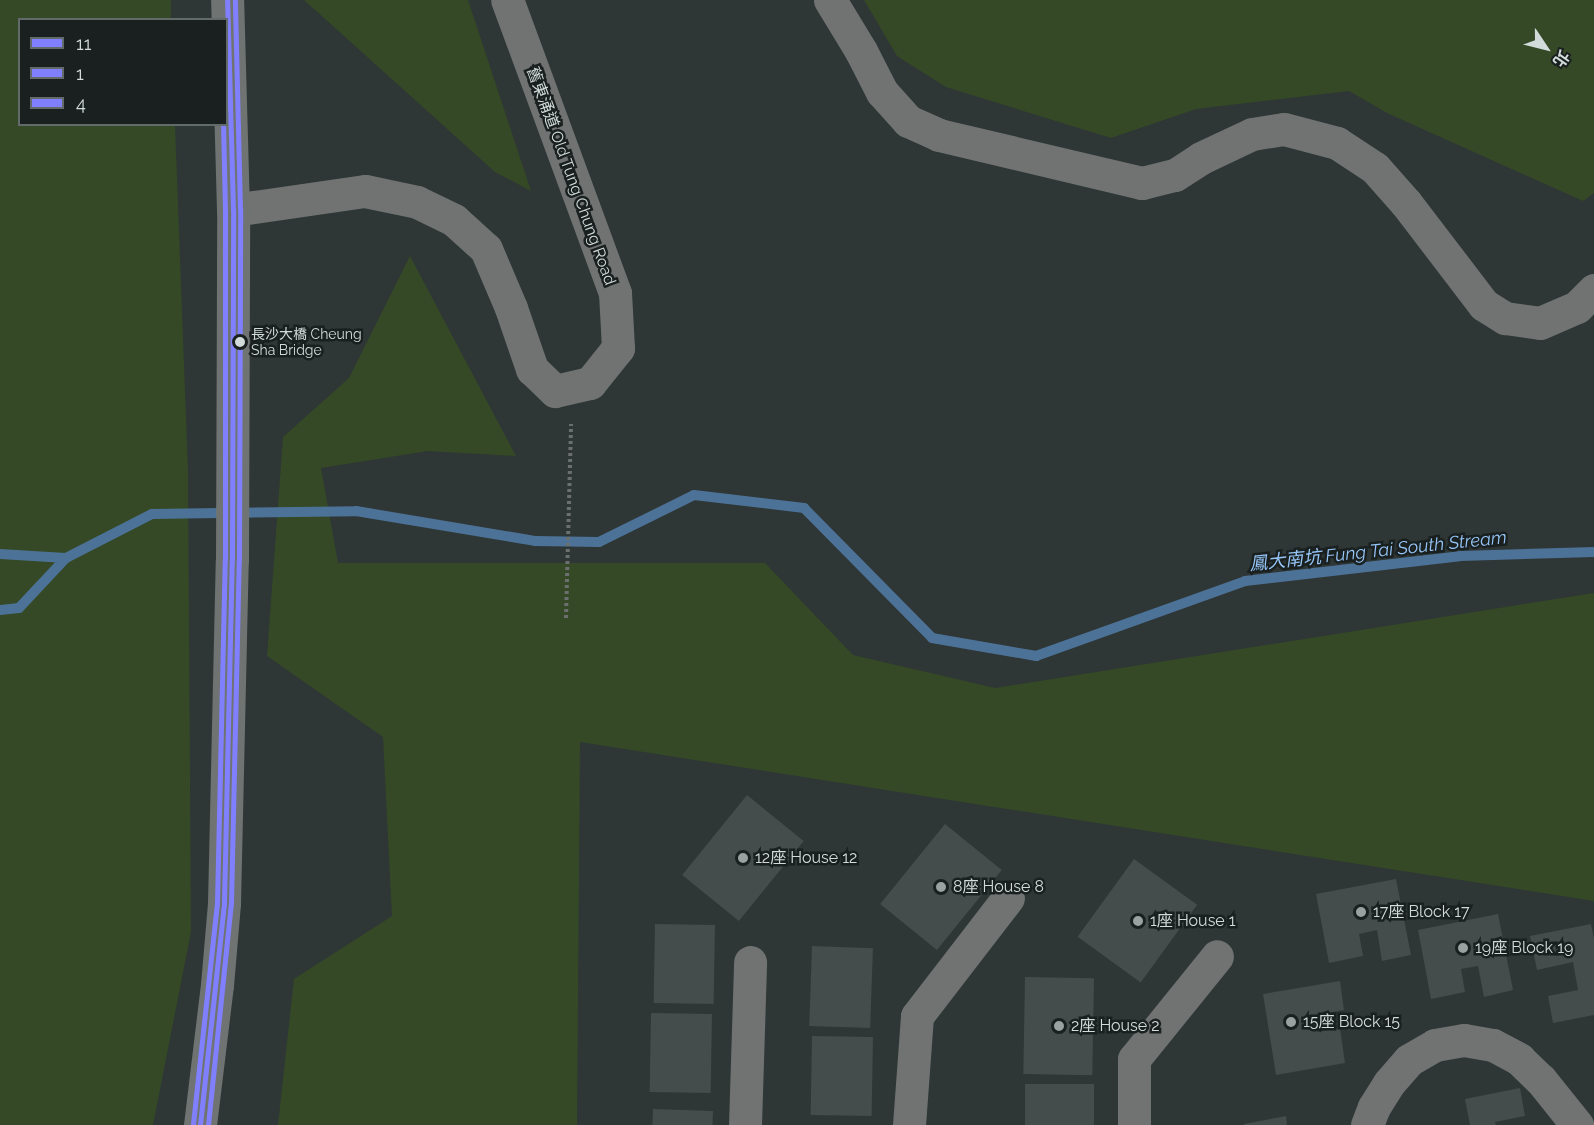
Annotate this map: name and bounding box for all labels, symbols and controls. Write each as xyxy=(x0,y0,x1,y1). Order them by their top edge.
legend xyxy=(18,18,228,126)
north arrow xyxy=(1516,18,1576,78)
text: 11 xyxy=(76,33,91,54)
text: 北 xyxy=(1549,47,1574,71)
text: 1 xyxy=(76,63,84,84)
street label: 舊東涌道 Old Tung Chung Road xyxy=(522,64,620,288)
text: 4 xyxy=(76,93,86,114)
place label: 長沙大橋 Cheung Sha Bridge xyxy=(251,326,362,358)
marker: 長沙大橋 Cheung Sha Bridge xyxy=(234,336,246,348)
water label: 鳳大南坑 Fung Tai South Stream xyxy=(1248,527,1508,575)
place label: 12座 House 12 xyxy=(755,848,857,868)
marker: 12座 House 12 xyxy=(736,851,750,865)
place label: 8座 House 8 xyxy=(953,877,1044,897)
marker: 8座 House 8 xyxy=(934,880,948,894)
place label: 17座 Block 17 xyxy=(1373,902,1470,922)
marker: 17座 Block 17 xyxy=(1354,905,1368,919)
place label: 1座 House 1 xyxy=(1150,911,1236,931)
marker: 1座 House 1 xyxy=(1131,914,1145,928)
place label: 19座 Block 19 xyxy=(1475,938,1573,958)
marker: 19座 Block 19 xyxy=(1456,941,1470,955)
place label: 15座 Block 15 xyxy=(1303,1012,1400,1032)
marker: 15座 Block 15 xyxy=(1284,1015,1298,1029)
place label: 2座 House 2 xyxy=(1071,1016,1160,1036)
marker: 2座 House 2 xyxy=(1052,1019,1066,1033)

